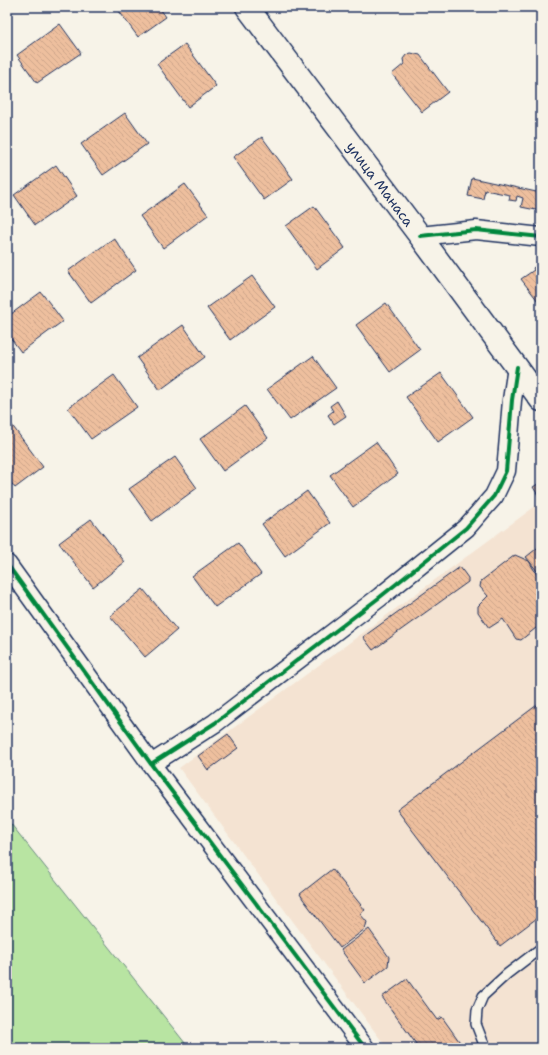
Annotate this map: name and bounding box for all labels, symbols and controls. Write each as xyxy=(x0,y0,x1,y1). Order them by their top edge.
street label: улица Манаса xyxy=(342,138,418,230)

